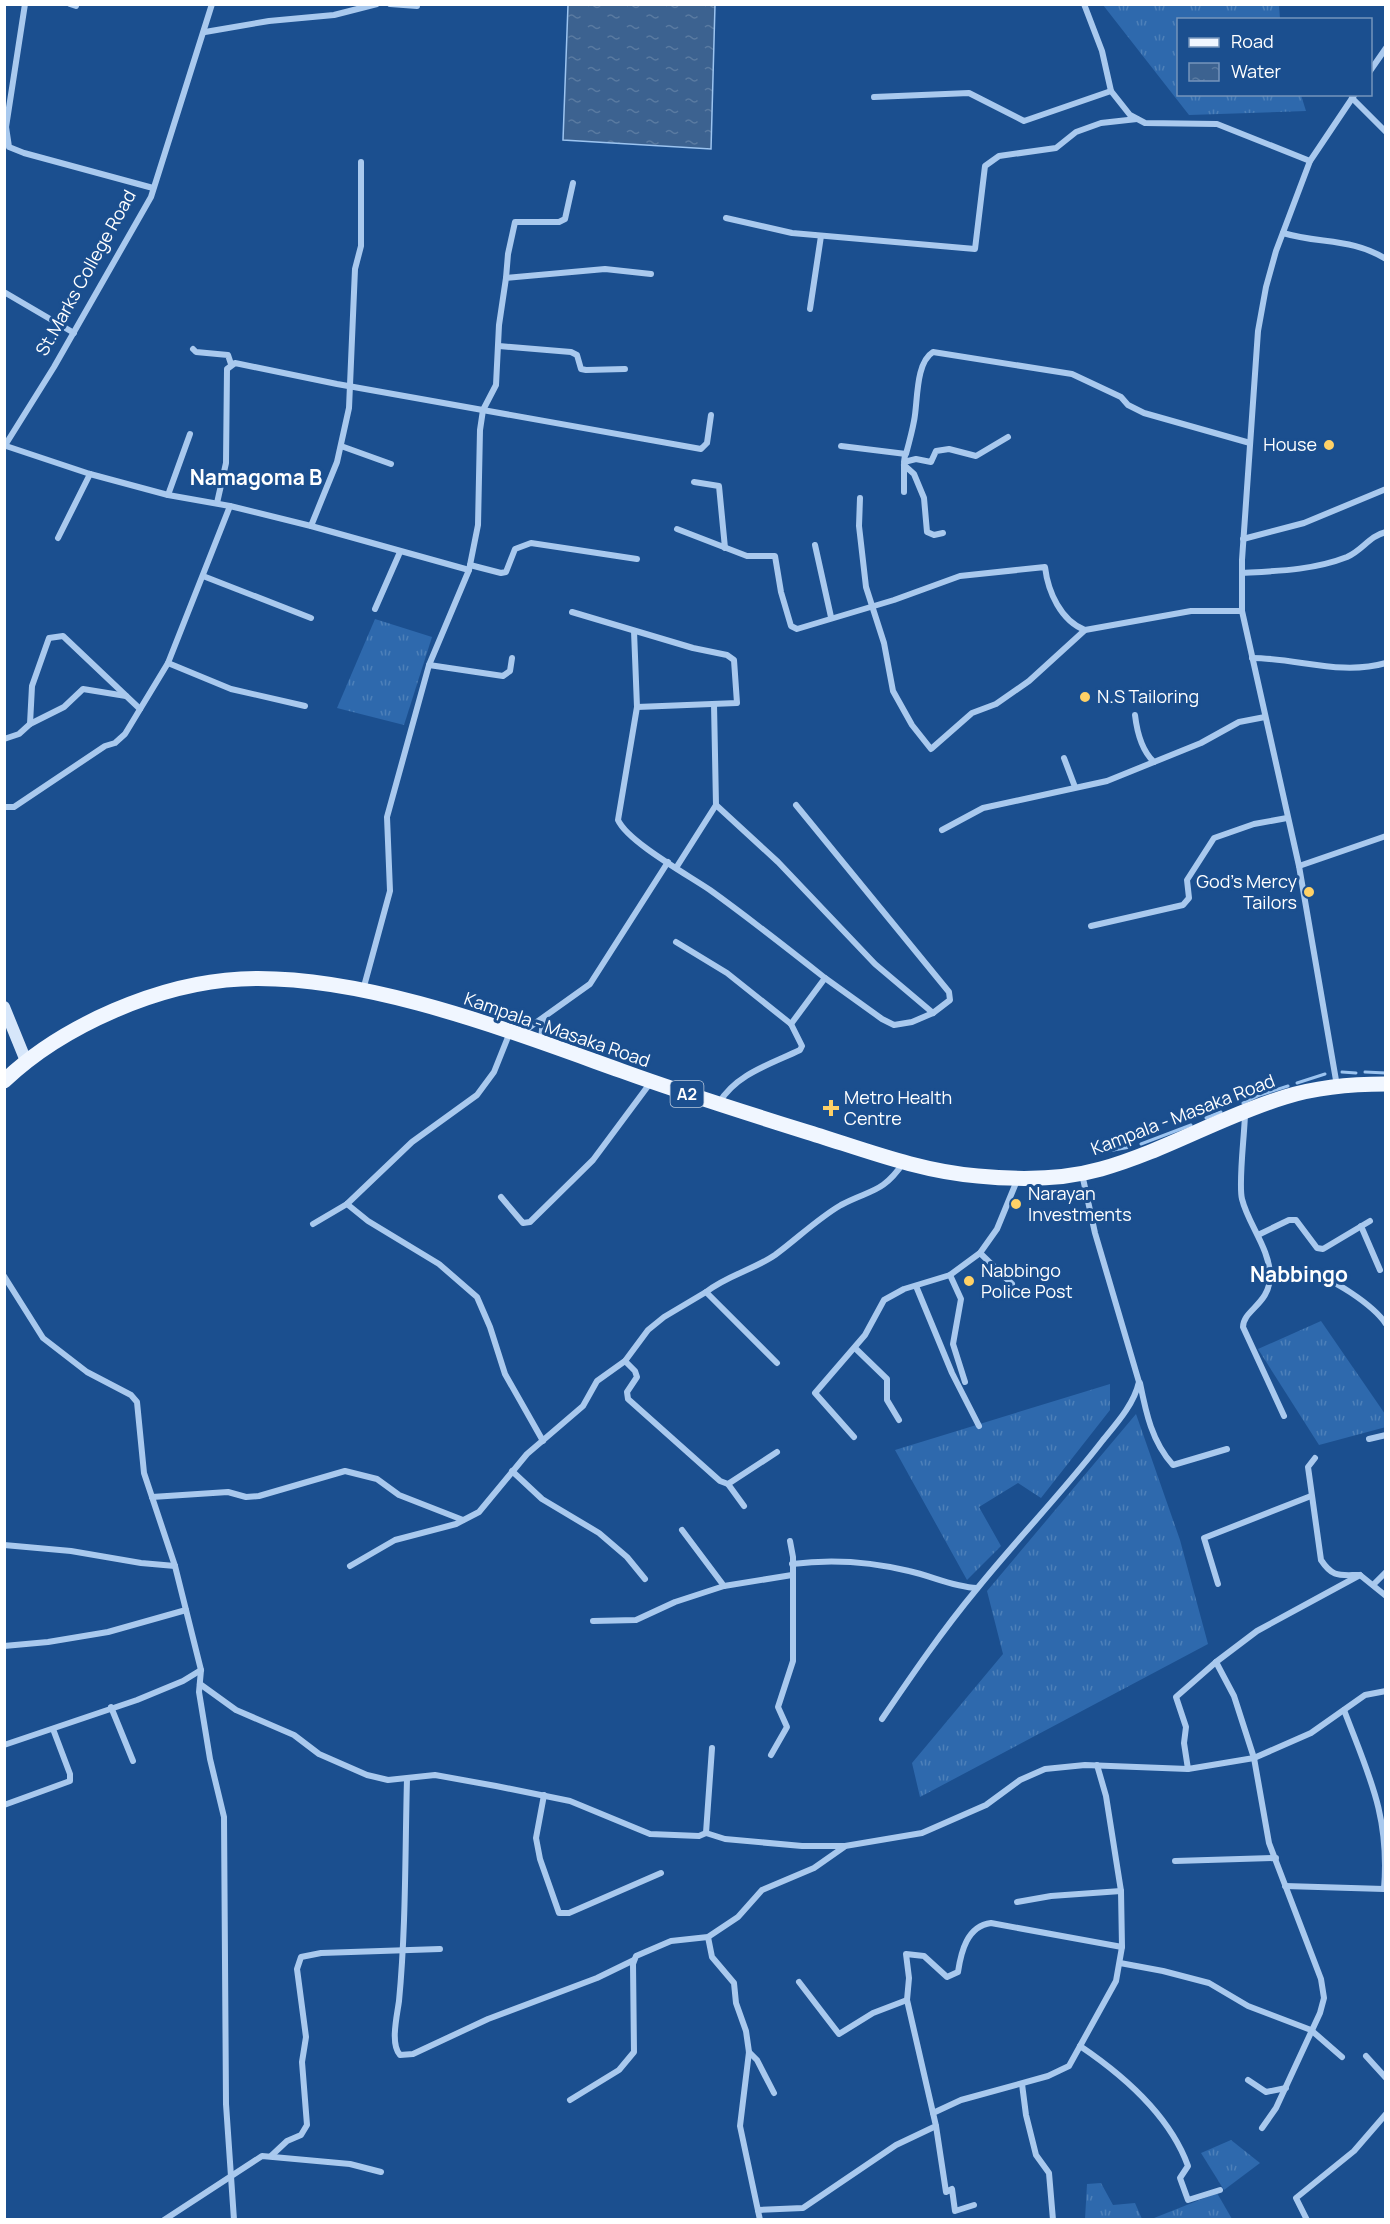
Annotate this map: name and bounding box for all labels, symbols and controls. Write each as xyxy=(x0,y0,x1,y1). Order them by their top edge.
legend xyxy=(1177,18,1372,96)
text: Road xyxy=(1231,29,1274,53)
text: Water xyxy=(1231,59,1281,83)
street label: St.Marks College Road xyxy=(29,185,141,360)
place label: House xyxy=(1263,432,1317,456)
marker: House xyxy=(1322,438,1336,452)
district label: Namagoma B xyxy=(190,463,322,491)
place label: N.S Tailoring xyxy=(1097,684,1199,708)
marker: N.S Tailoring xyxy=(1078,690,1092,704)
place label: God's Mercy Tailors xyxy=(1196,869,1297,914)
marker: God's Mercy Tailors xyxy=(1302,885,1316,899)
street label: Kampala - Masaka Road xyxy=(461,986,654,1072)
street label: Kampala - Masaka Road xyxy=(1087,1068,1278,1160)
road number: A2 xyxy=(670,1081,704,1107)
place label: Metro Health Centre xyxy=(844,1085,952,1130)
marker: Metro Health Centre xyxy=(822,1099,840,1117)
place label: Narayan Investments xyxy=(1028,1181,1132,1226)
marker: Narayan Investments xyxy=(1009,1197,1023,1211)
place label: Nabbingo Police Post xyxy=(981,1258,1073,1303)
district label: Nabbingo xyxy=(1250,1260,1348,1288)
marker: Nabbingo Police Post xyxy=(962,1274,976,1288)

